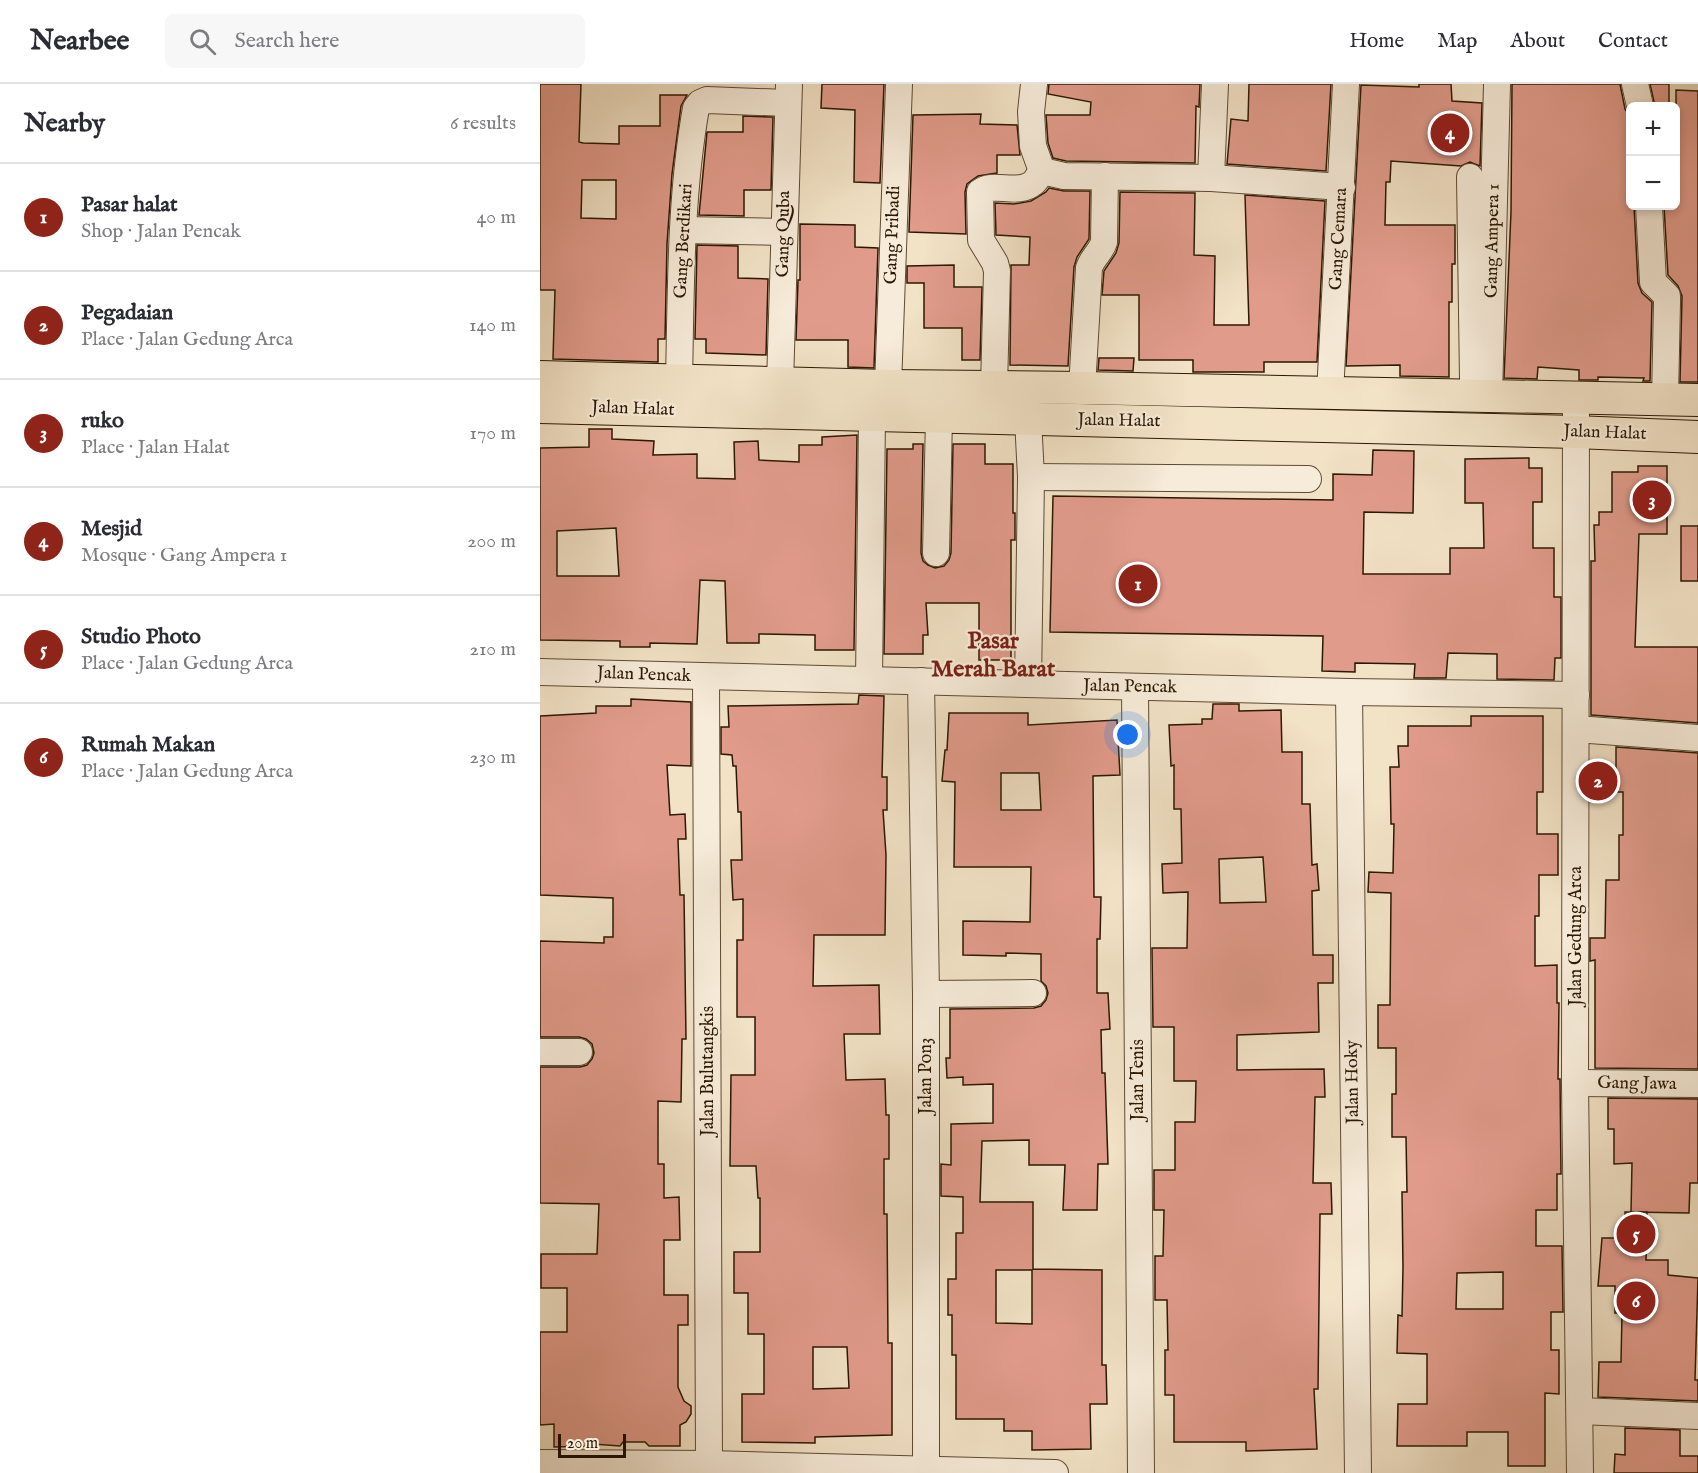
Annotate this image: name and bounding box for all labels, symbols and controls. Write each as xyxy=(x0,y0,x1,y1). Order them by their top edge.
search box xyxy=(165,14,585,68)
text: Nearbee xyxy=(30,24,129,59)
icon: search xyxy=(186,25,219,58)
text: Search here xyxy=(234,27,339,55)
text: Home xyxy=(1349,28,1404,55)
text: Map xyxy=(1437,28,1477,55)
text: About xyxy=(1510,28,1565,55)
text: Contact xyxy=(1598,28,1668,55)
map controls xyxy=(1626,102,1680,210)
button: + xyxy=(1626,102,1680,156)
text: Nearby xyxy=(24,107,105,140)
pin: 4 xyxy=(1430,110,1470,156)
text: 6 results xyxy=(450,111,516,136)
button: − xyxy=(1626,156,1680,210)
street label: Gang Berdikari xyxy=(669,183,699,299)
street label: Gang Ampera 1 xyxy=(1481,184,1505,298)
street label: Gang Pribadi xyxy=(880,185,906,285)
street label: Gang Cemara xyxy=(1325,187,1353,291)
street label: Gang Quba xyxy=(772,190,796,278)
text: Pasar halat xyxy=(81,191,178,219)
text: 1 xyxy=(40,205,47,230)
text: 40 m xyxy=(477,205,516,230)
text: Shop · Jalan Pencak xyxy=(81,219,241,244)
text: Pegadaian xyxy=(81,299,173,327)
text: 2 xyxy=(39,313,48,338)
text: 140 m xyxy=(469,313,516,338)
text: Place · Jalan Gedung Arca xyxy=(81,327,293,352)
street label: Jalan Halat xyxy=(589,396,675,422)
text: ruko xyxy=(81,407,124,435)
street label: Jalan Halat xyxy=(1075,409,1161,433)
street label: Jalan Halat xyxy=(1561,420,1647,446)
text: 3 xyxy=(40,421,47,446)
text: 170 m xyxy=(470,421,516,446)
text: Place · Jalan Halat xyxy=(81,435,230,460)
pin: 3 xyxy=(1632,478,1672,522)
text: Mesjid xyxy=(81,515,142,543)
text: 4 xyxy=(39,529,48,554)
text: 200 m xyxy=(467,529,516,554)
text: Mosque · Gang Ampera 1 xyxy=(81,543,287,568)
pin: 1 xyxy=(1118,562,1158,606)
text: Studio Photo xyxy=(81,623,201,651)
district label: Pasar Merah Barat xyxy=(931,626,1056,685)
text: 5 xyxy=(40,637,47,662)
text: 210 m xyxy=(470,637,516,662)
text: Place · Jalan Gedung Arca xyxy=(81,651,293,676)
street label: Jalan Pencak xyxy=(595,662,692,688)
street label: Jalan Pencak xyxy=(1081,675,1178,699)
your location xyxy=(1113,720,1142,749)
text: Rumah Makan xyxy=(81,731,215,759)
text: 6 xyxy=(39,745,48,770)
text: 230 m xyxy=(470,745,516,770)
pin: 2 xyxy=(1578,758,1618,804)
text: Place · Jalan Gedung Arca xyxy=(81,759,293,784)
street label: Jalan Gedung Arca xyxy=(1565,866,1588,1008)
street label: Jalan Bulutangkis xyxy=(697,1006,720,1138)
street label: Jalan Pon3 xyxy=(915,1038,938,1116)
street label: Jalan Tenis xyxy=(1127,1039,1150,1123)
street label: Jalan Hoky xyxy=(1341,1040,1365,1126)
street label: Gang Jawa xyxy=(1597,1072,1677,1096)
pin: 5 xyxy=(1616,1212,1656,1256)
pin: 6 xyxy=(1616,1278,1656,1324)
scale bar xyxy=(558,1431,626,1458)
text: 20 m xyxy=(567,1434,598,1454)

